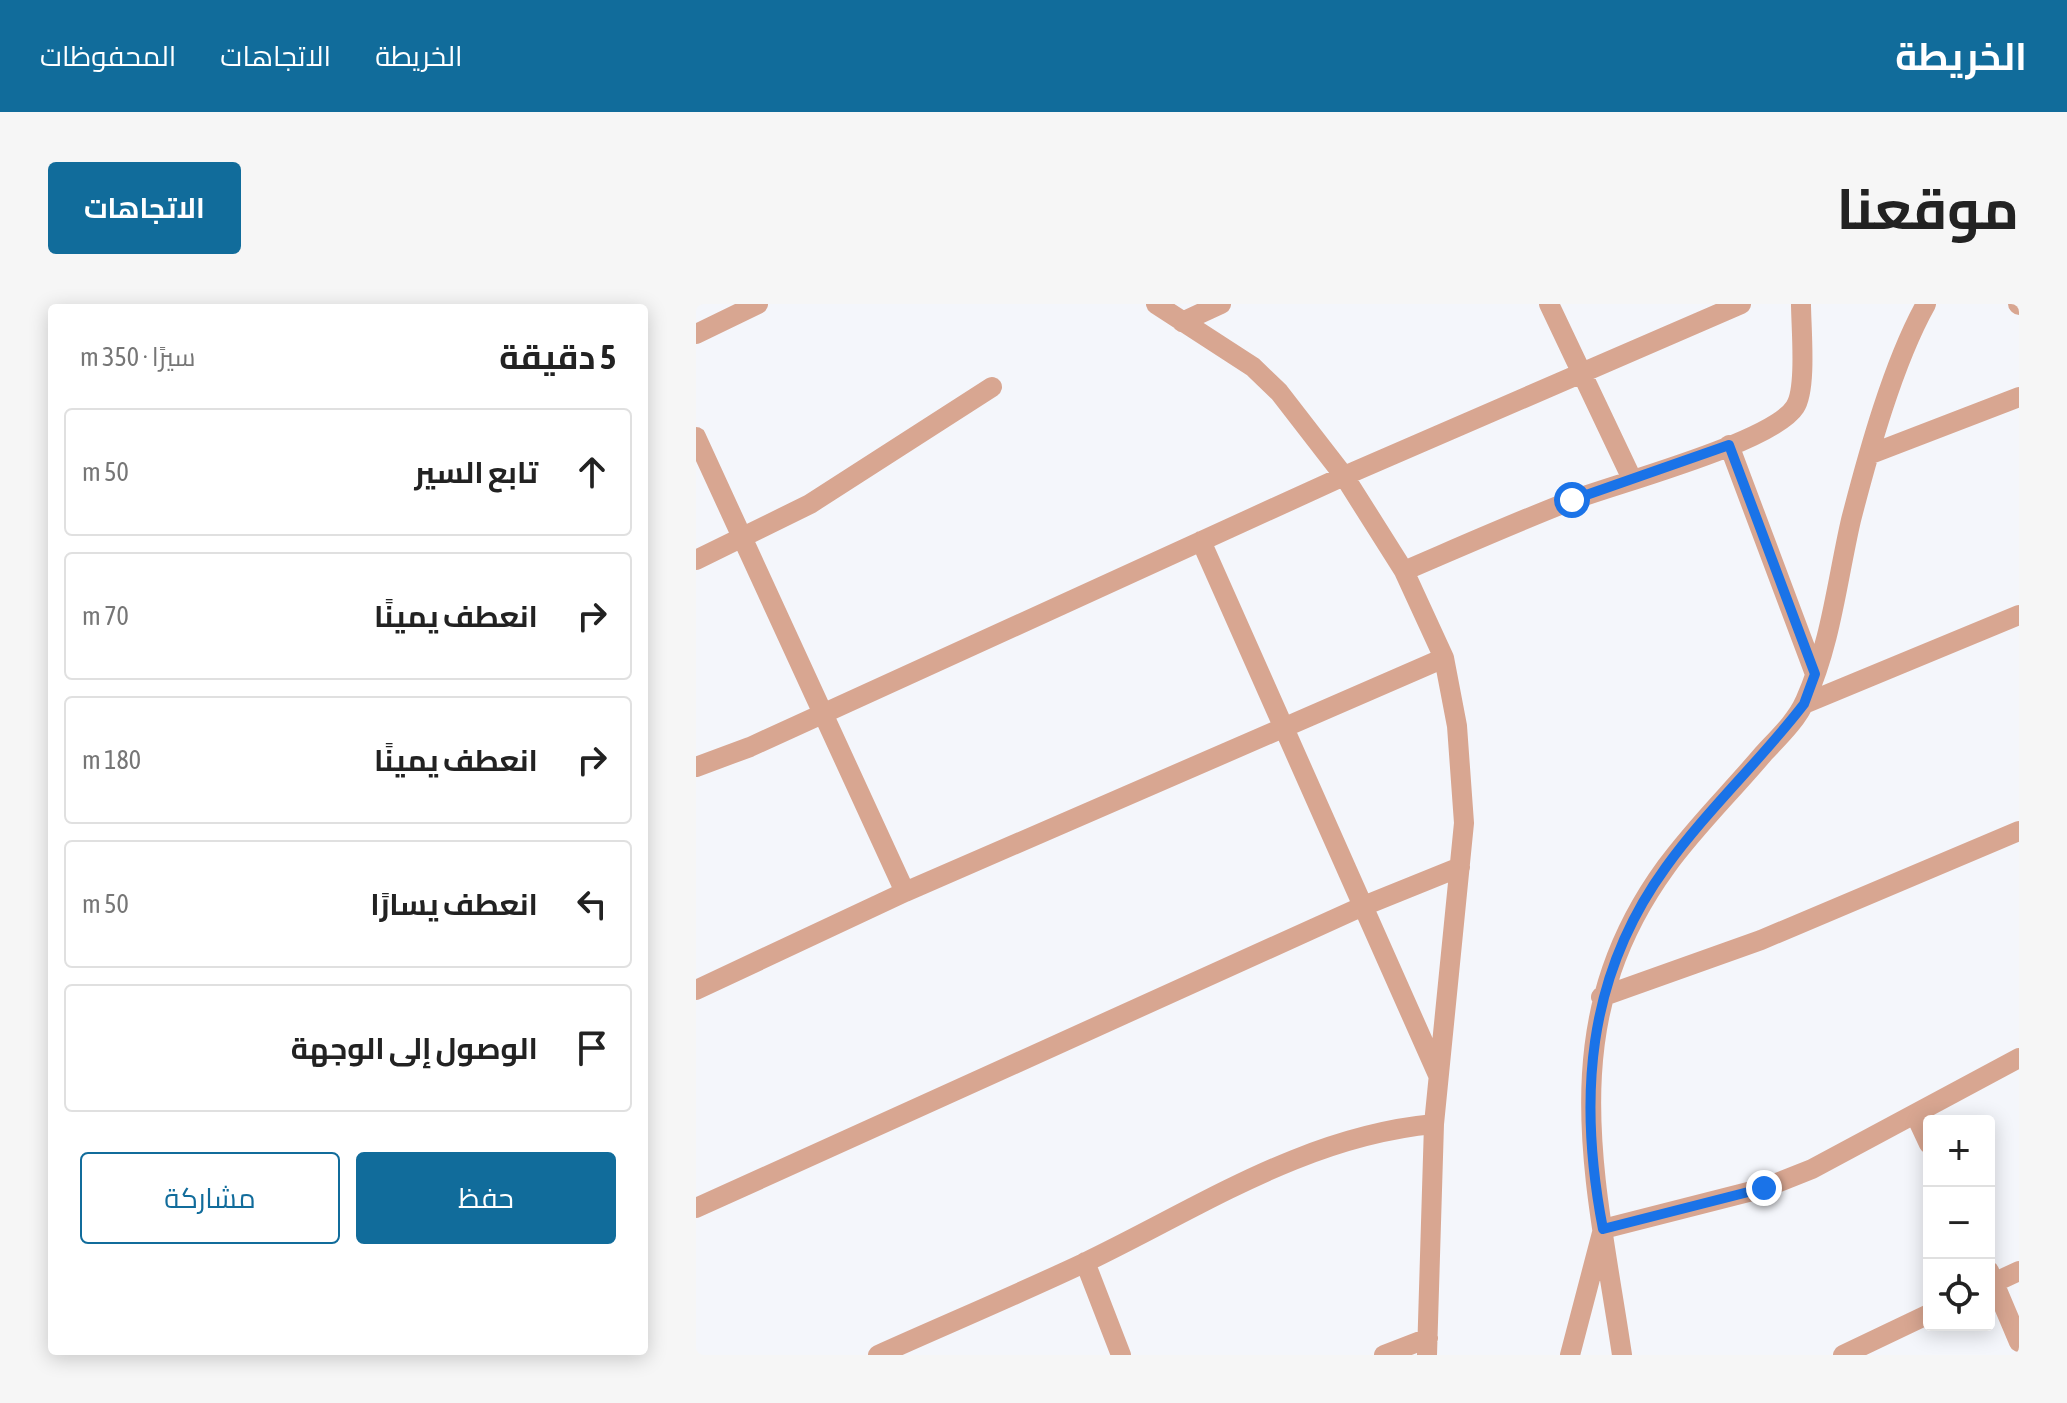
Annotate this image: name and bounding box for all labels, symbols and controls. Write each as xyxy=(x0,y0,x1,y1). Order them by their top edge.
text: الخريطة xyxy=(1895,35,2027,78)
text: المحفوظات xyxy=(40,40,176,72)
text: الاتجاهات xyxy=(220,40,331,72)
text: الخريطة xyxy=(375,40,463,72)
button: الاتجاهات xyxy=(48,162,241,254)
text: موقعنا xyxy=(1836,177,2019,241)
text: 5 دقيقة xyxy=(499,337,616,376)
text: سيرًا · 350 m xyxy=(80,342,196,372)
icon: ahead xyxy=(570,450,614,494)
text: تابع السير xyxy=(415,455,538,489)
text: 50 m xyxy=(82,457,129,487)
route start xyxy=(1554,482,1590,518)
icon: right xyxy=(570,594,614,638)
text: انعطف يمينًا xyxy=(374,599,538,633)
text: 70 m xyxy=(82,601,129,631)
icon: right xyxy=(570,738,614,782)
text: انعطف يمينًا xyxy=(374,743,538,777)
text: 180 m xyxy=(82,745,141,775)
icon: left xyxy=(570,882,614,926)
text: انعطف يسارًا xyxy=(370,887,538,921)
text: 50 m xyxy=(82,889,129,919)
icon: arrive xyxy=(570,1026,614,1070)
text: الوصول إلى الوجهة xyxy=(291,1031,538,1065)
map controls xyxy=(1923,1115,1995,1331)
button: + xyxy=(1923,1115,1995,1187)
button: مشاركة xyxy=(80,1152,340,1244)
button: حفظ xyxy=(356,1152,616,1244)
route end xyxy=(1746,1170,1782,1206)
button: − xyxy=(1923,1187,1995,1259)
button: locate xyxy=(1923,1259,1995,1331)

